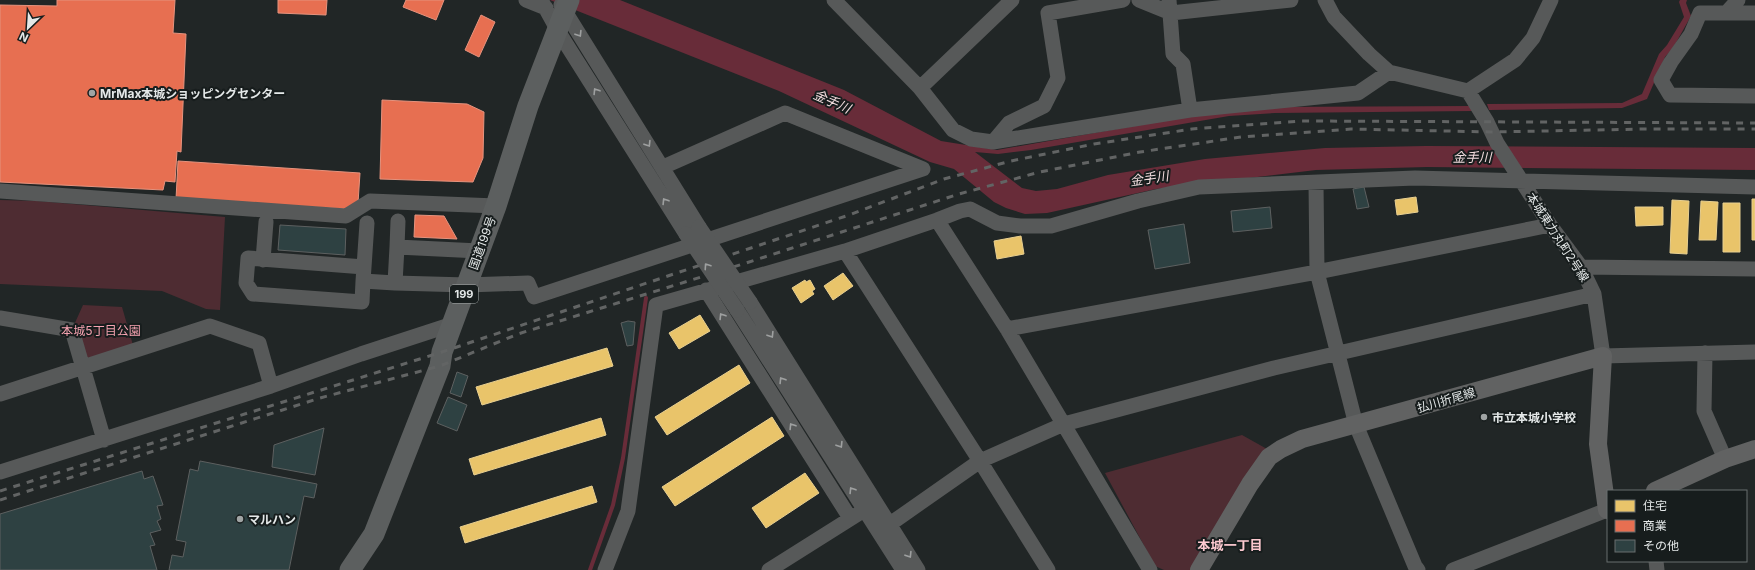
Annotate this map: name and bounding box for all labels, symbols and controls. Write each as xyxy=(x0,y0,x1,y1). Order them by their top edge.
north arrow xyxy=(8,8,48,48)
text: N xyxy=(17,29,31,45)
one-way arrow xyxy=(574,29,581,36)
place label: MrMax本城ショッピングセンター xyxy=(100,86,285,101)
water label: 金手川 xyxy=(811,86,855,117)
marker: MrMax本城ショッピングセンター xyxy=(87,88,97,98)
one-way arrow xyxy=(593,88,601,95)
one-way arrow xyxy=(643,140,651,147)
water label: 金手川 xyxy=(1452,149,1493,165)
water label: 金手川 xyxy=(1129,167,1171,189)
street label: 本城東力丸町2号線 xyxy=(1524,190,1592,284)
one-way arrow xyxy=(662,198,670,205)
street label: 国道199号 xyxy=(465,214,499,272)
one-way arrow xyxy=(704,263,712,270)
road number: 199 xyxy=(450,285,478,303)
one-way arrow xyxy=(719,313,727,320)
park label: 本城5丁目公園 xyxy=(61,323,141,338)
one-way arrow xyxy=(766,331,773,338)
one-way arrow xyxy=(779,377,787,384)
street label: 払川折尾線 xyxy=(1415,385,1477,415)
place label: 市立本城小学校 xyxy=(1492,410,1576,425)
marker: 市立本城小学校 xyxy=(1479,412,1489,422)
one-way arrow xyxy=(789,423,796,430)
one-way arrow xyxy=(835,441,843,448)
one-way arrow xyxy=(849,487,856,494)
legend xyxy=(1607,490,1747,562)
text: 住宅 xyxy=(1643,498,1667,513)
place label: マルハン xyxy=(248,512,296,527)
marker: マルハン xyxy=(235,514,245,524)
text: 商業 xyxy=(1643,518,1667,533)
district label: 本城一丁目 xyxy=(1197,537,1263,553)
text: その他 xyxy=(1643,538,1679,553)
one-way arrow xyxy=(904,551,912,558)

